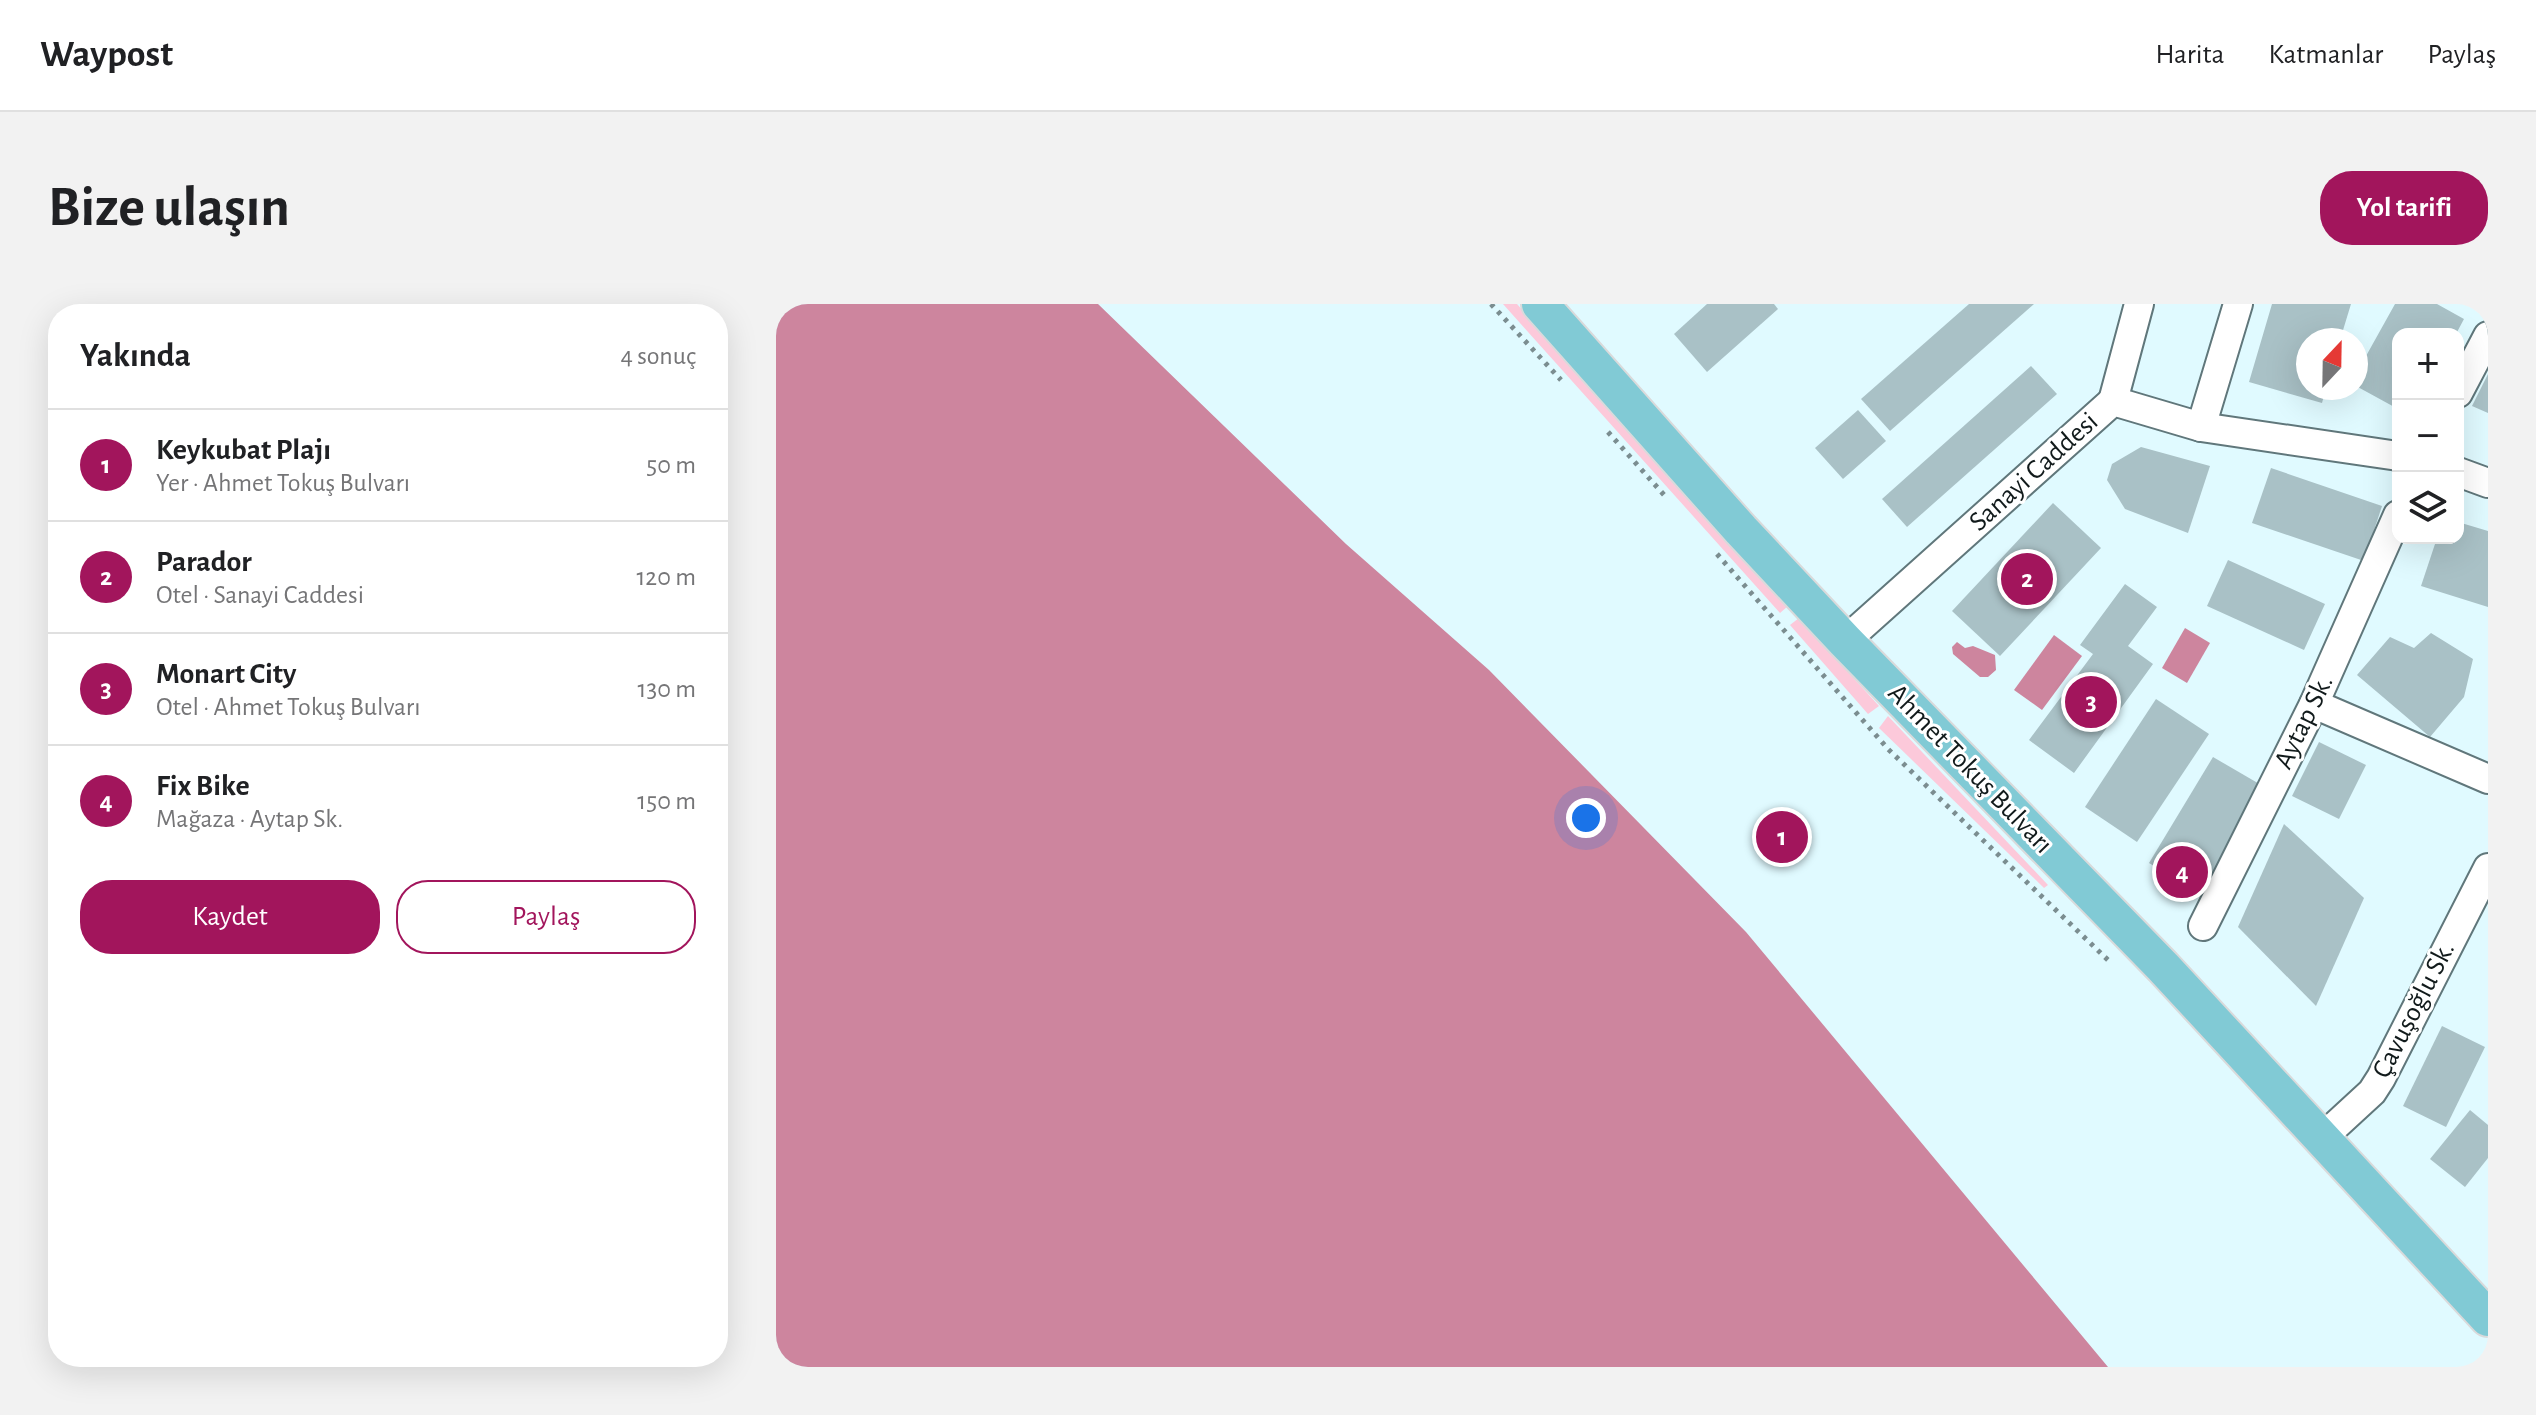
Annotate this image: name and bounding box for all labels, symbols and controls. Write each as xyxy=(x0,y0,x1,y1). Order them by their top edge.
text: Waypost xyxy=(40,36,173,74)
text: Harita xyxy=(2155,41,2224,69)
text: Katmanlar xyxy=(2268,41,2383,69)
text: Paylaş xyxy=(2427,41,2496,69)
button: Yol tarifi xyxy=(2320,171,2488,245)
text: Bize ulaşın xyxy=(48,180,290,236)
north arrow xyxy=(2296,328,2368,400)
map controls xyxy=(2392,328,2464,544)
button: + xyxy=(2392,328,2464,400)
text: Yakında xyxy=(80,339,191,373)
text: 4 sonuç xyxy=(620,343,696,369)
button: − xyxy=(2392,400,2464,472)
street label: Sanayi Caddesi xyxy=(1964,407,2104,537)
text: Keykubat Plajı xyxy=(156,435,331,465)
text: 1 xyxy=(101,452,111,478)
text: 50 m xyxy=(646,452,696,478)
text: Yer · Ahmet Tokuş Bulvarı xyxy=(156,470,410,496)
button: layers xyxy=(2392,472,2464,544)
text: Parador xyxy=(156,547,252,577)
pin: 2 xyxy=(2001,549,2053,609)
text: 2 xyxy=(100,564,112,590)
text: 120 m xyxy=(636,564,696,590)
text: Otel · Sanayi Caddesi xyxy=(156,582,364,608)
text: Monart City xyxy=(156,659,296,689)
street label: Aytap Sk. xyxy=(2269,671,2339,773)
pin: 3 xyxy=(2065,672,2117,732)
text: 3 xyxy=(100,676,112,702)
text: 130 m xyxy=(638,676,696,702)
street label: Ahmet Tokuş Bulvarı xyxy=(1882,679,2058,859)
text: Otel · Ahmet Tokuş Bulvarı xyxy=(156,694,421,720)
text: Fix Bike xyxy=(156,771,250,801)
text: 4 xyxy=(99,788,113,814)
text: 150 m xyxy=(637,788,696,814)
your location xyxy=(1566,798,1606,838)
text: Mağaza · Aytap Sk. xyxy=(156,806,343,832)
pin: 1 xyxy=(1756,807,1808,867)
pin: 4 xyxy=(2156,842,2208,902)
button: Kaydet xyxy=(80,880,380,954)
button: Paylaş xyxy=(396,880,696,954)
street label: Çavuşoğlu Sk. xyxy=(2368,937,2460,1083)

